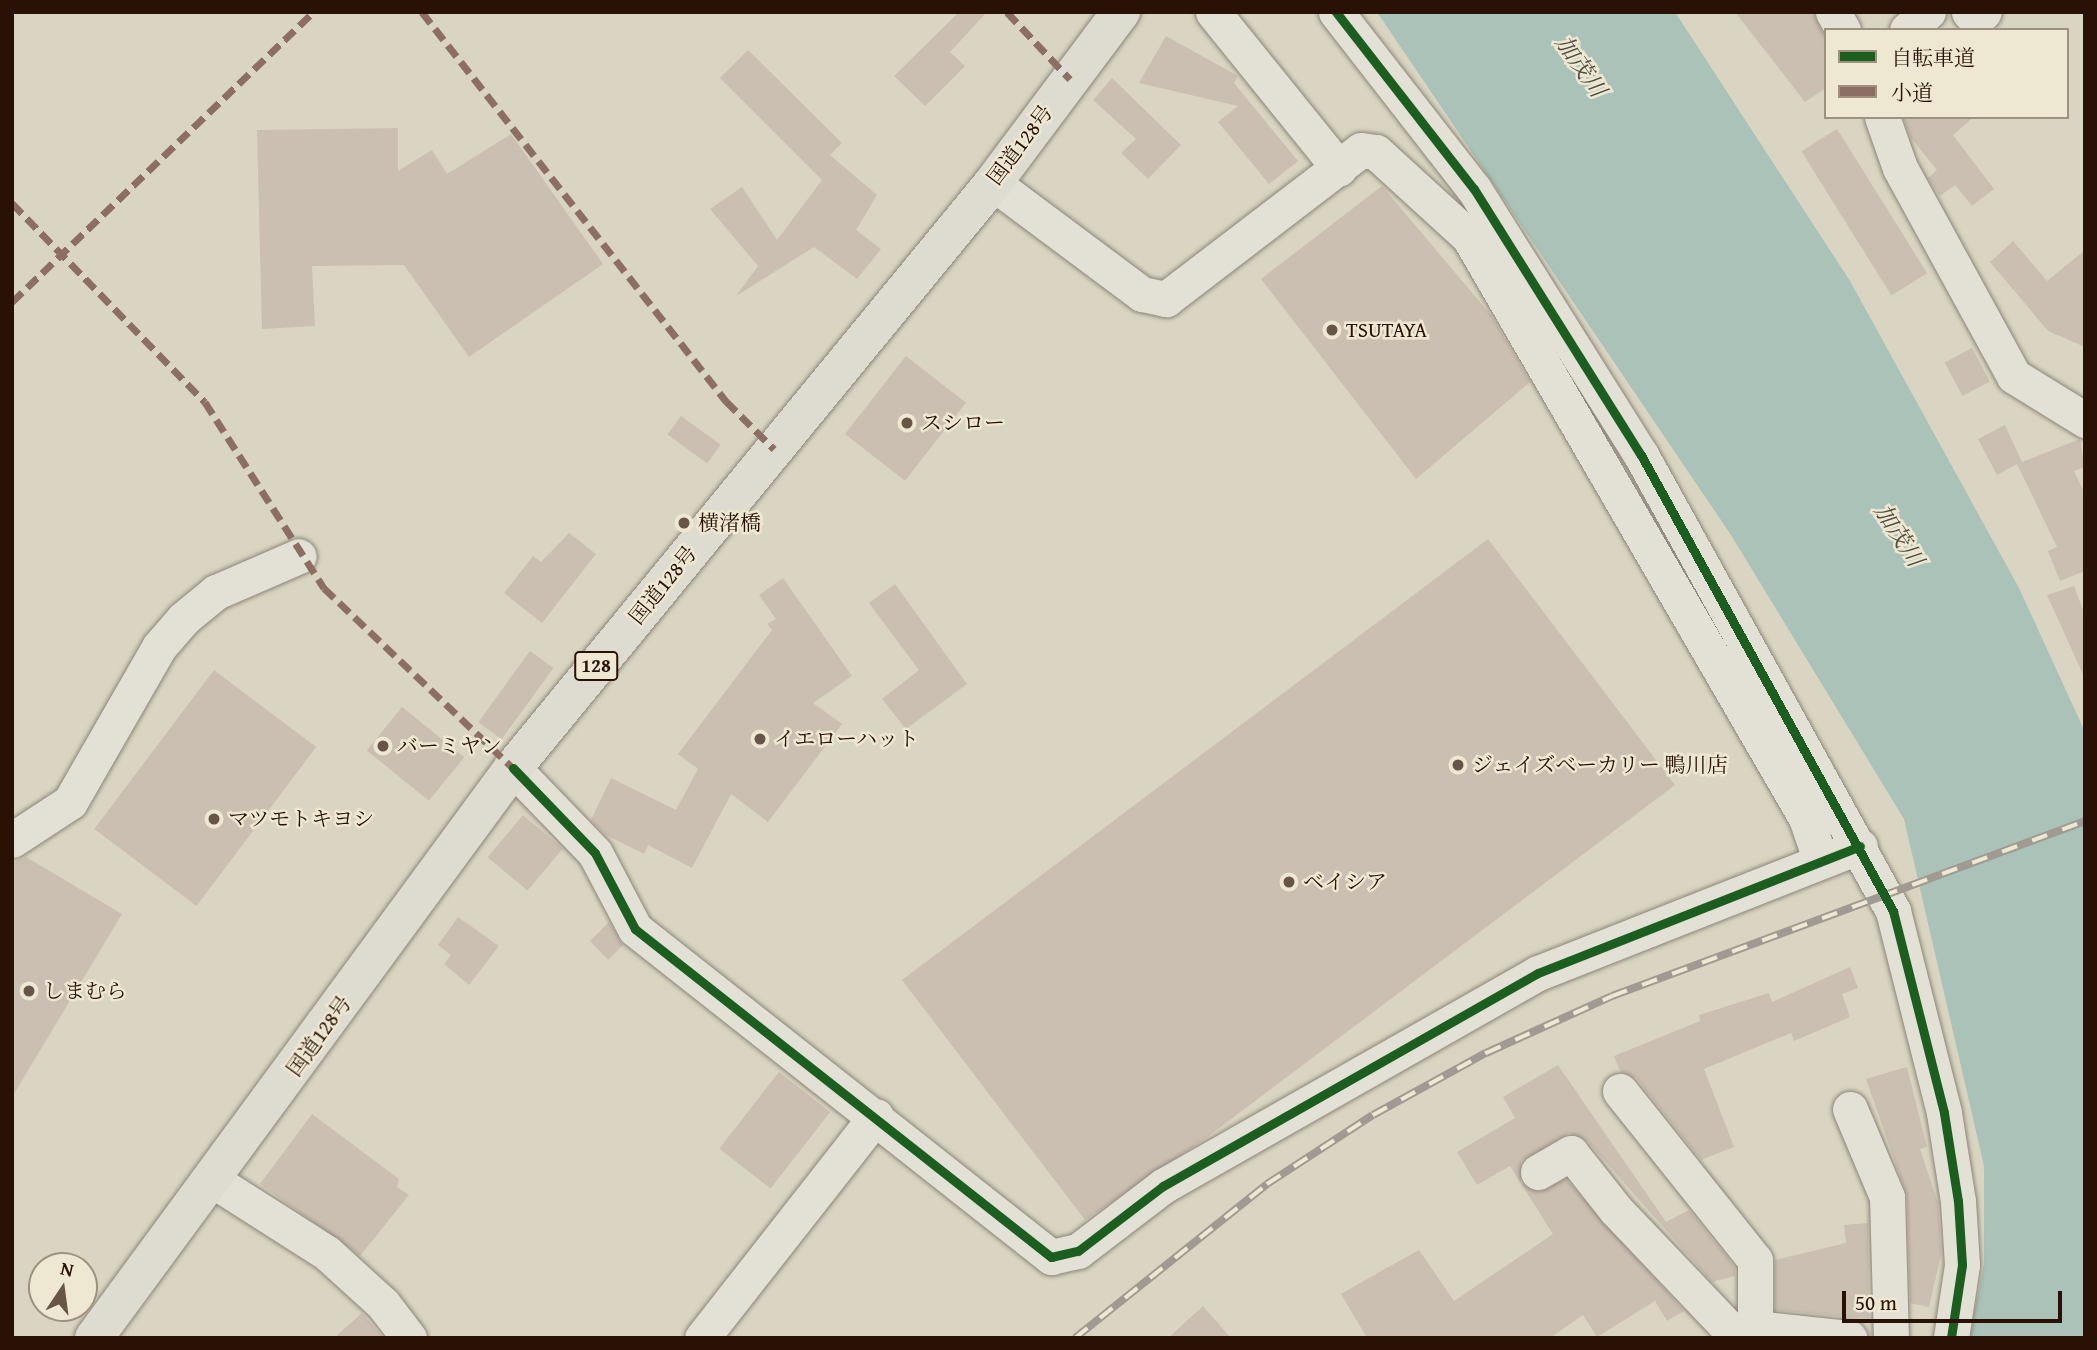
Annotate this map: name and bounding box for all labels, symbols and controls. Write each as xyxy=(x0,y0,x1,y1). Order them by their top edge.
legend xyxy=(1824,28,2069,119)
water label: 加茂川 xyxy=(1550,30,1612,102)
text: 自転車道 xyxy=(1891,42,1975,73)
text: 小道 xyxy=(1891,77,1933,108)
street label: 国道128号 xyxy=(982,100,1058,190)
place label: TSUTAYA xyxy=(1346,317,1427,343)
marker: TSUTAYA xyxy=(1324,322,1340,338)
place label: スシロー xyxy=(921,410,1005,436)
marker: スシロー xyxy=(899,415,915,431)
water label: 加茂川 xyxy=(1869,499,1929,571)
place label: 横渚橋 xyxy=(698,510,761,536)
marker: 横渚橋 xyxy=(676,515,692,531)
street label: 国道128号 xyxy=(624,541,702,629)
road number: 128 xyxy=(573,650,619,681)
place label: イエローハット xyxy=(774,726,921,752)
marker: イエローハット xyxy=(752,731,768,747)
place label: バーミヤン xyxy=(397,733,502,759)
marker: バーミヤン xyxy=(375,738,391,754)
place label: ジェイズベーカリー 鴨川店 xyxy=(1472,752,1729,778)
marker: ジェイズベーカリー 鴨川店 xyxy=(1450,757,1466,773)
place label: マツモトキヨシ xyxy=(228,806,375,832)
marker: マツモトキヨシ xyxy=(206,811,222,827)
place label: ベイシア xyxy=(1303,869,1387,895)
marker: ベイシア xyxy=(1281,874,1297,890)
place label: しまむら xyxy=(43,978,127,1004)
marker: しまむら xyxy=(21,983,37,999)
street label: 国道128号 xyxy=(281,991,357,1081)
north arrow xyxy=(28,1252,98,1322)
text: N xyxy=(58,1253,77,1284)
scale bar xyxy=(1845,1276,2066,1320)
text: 50 m xyxy=(1855,1287,1897,1318)

